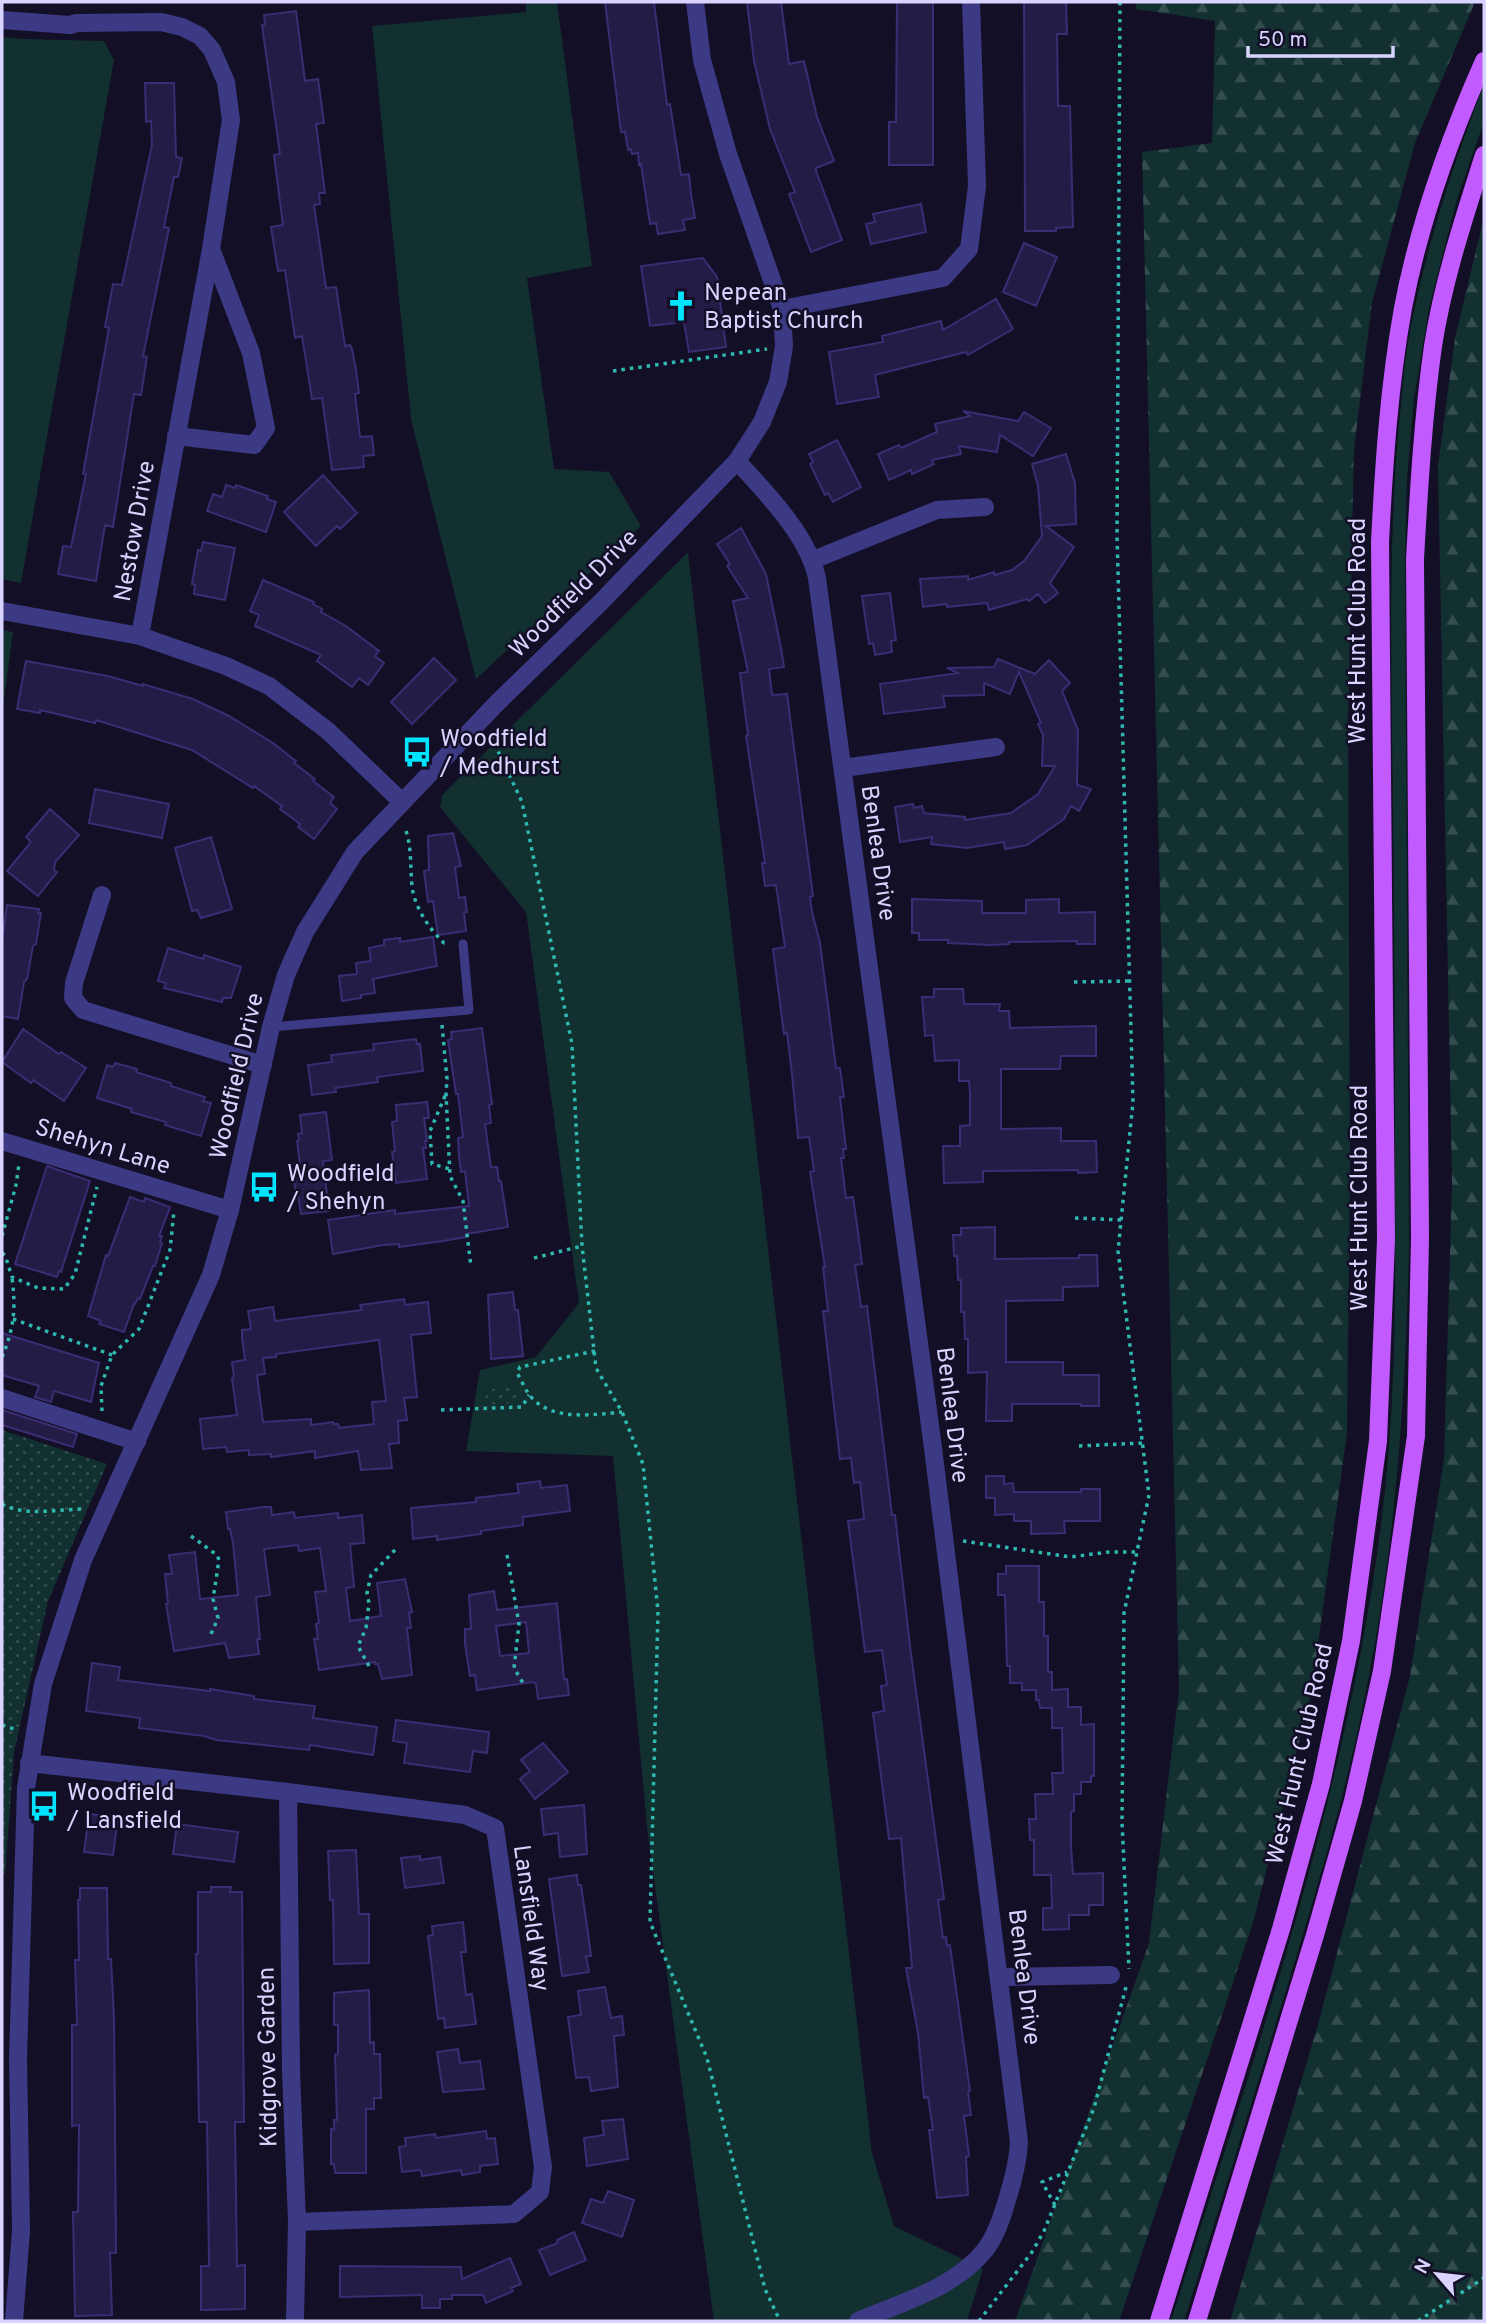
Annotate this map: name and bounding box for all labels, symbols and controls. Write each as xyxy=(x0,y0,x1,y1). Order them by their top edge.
scale bar xyxy=(1248,14,1393,58)
text: 50 m xyxy=(1258,27,1307,54)
place label: Nepean Baptist Church xyxy=(704,279,864,337)
church icon: Nepean Baptist Church xyxy=(664,289,698,323)
street label: Nestow Drive xyxy=(109,459,163,604)
street label: West Hunt Club Road xyxy=(1344,518,1374,744)
street label: Woodfield Drive xyxy=(504,524,645,665)
place label: Woodfield / Medhurst xyxy=(439,725,560,783)
bus stop icon: Woodfield / Medhurst xyxy=(400,735,434,769)
street label: Benlea Drive xyxy=(853,783,901,923)
street label: Woodfield Drive xyxy=(204,990,272,1163)
street label: West Hunt Club Road xyxy=(1346,1085,1376,1311)
street label: Shehyn Lane xyxy=(31,1113,174,1183)
place label: Woodfield / Shehyn xyxy=(286,1160,395,1218)
bus stop icon: Woodfield / Shehyn xyxy=(247,1170,281,1204)
street label: Benlea Drive xyxy=(928,1346,974,1485)
street label: West Hunt Club Road xyxy=(1261,1641,1341,1868)
place label: Woodfield / Lansfield xyxy=(66,1779,182,1837)
bus stop icon: Woodfield / Lansfield xyxy=(27,1789,61,1823)
street label: Lansfield Way xyxy=(505,1843,555,1993)
street label: Benlea Drive xyxy=(1000,1908,1046,2047)
street label: Kidgrove Garden xyxy=(252,1967,286,2147)
north arrow xyxy=(1402,2239,1472,2309)
text: N xyxy=(1410,2255,1438,2279)

